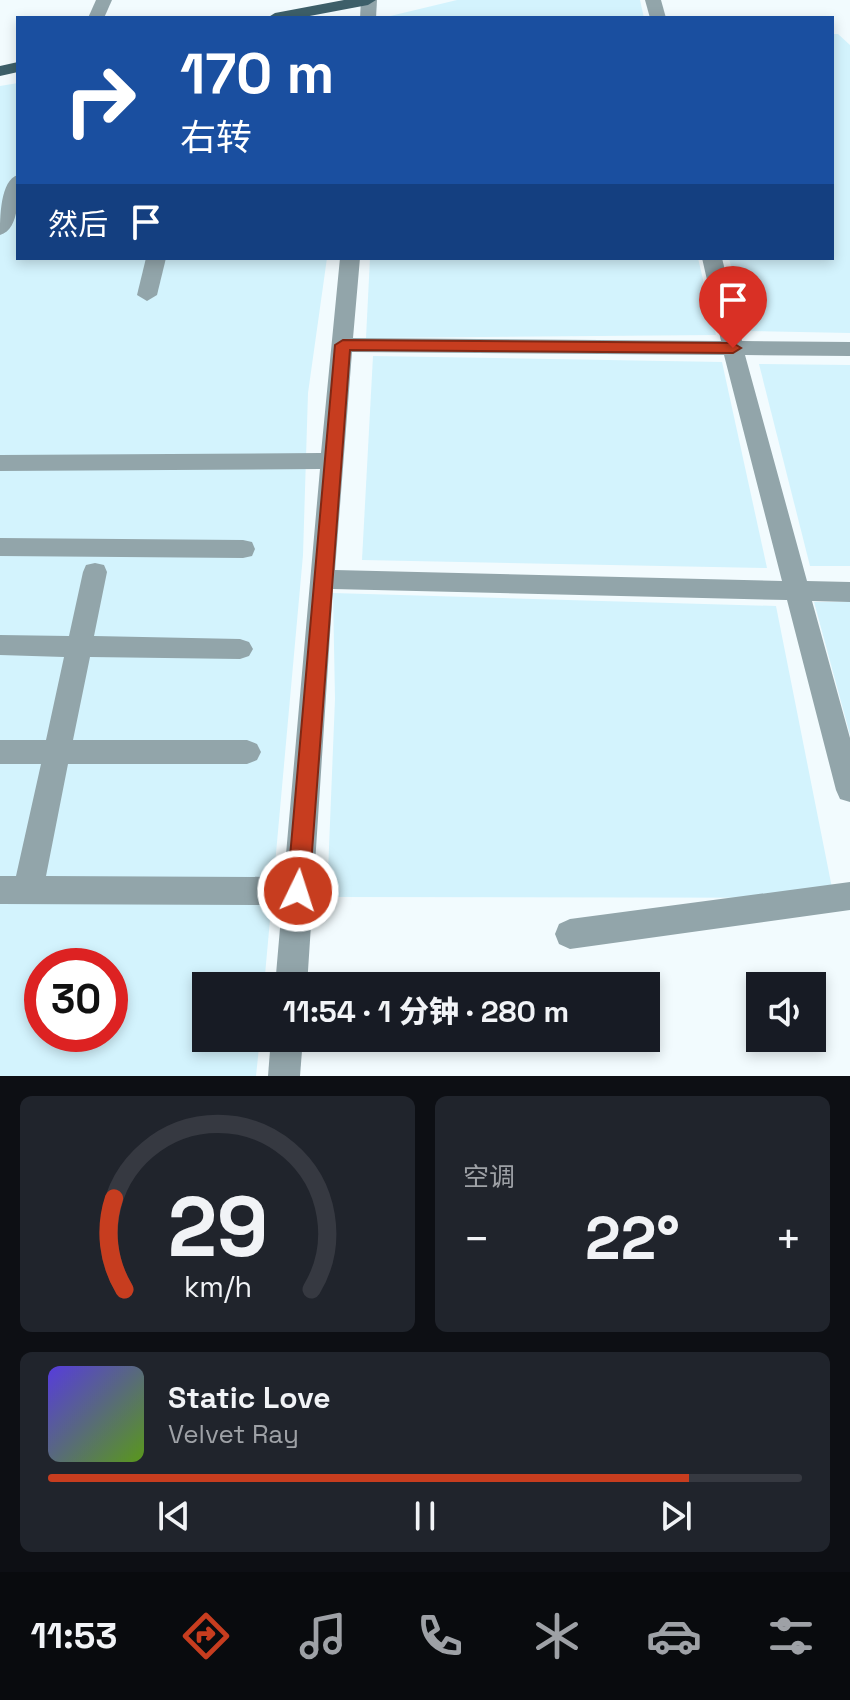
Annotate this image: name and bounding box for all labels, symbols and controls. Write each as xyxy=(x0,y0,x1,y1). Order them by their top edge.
text: 170 m xyxy=(180,38,334,109)
icon: right xyxy=(48,48,152,152)
text: 右转 xyxy=(180,115,252,161)
icon: arrive xyxy=(124,200,168,244)
text: 然后 xyxy=(48,205,108,244)
pin xyxy=(699,266,767,348)
icon: arrive xyxy=(711,278,755,322)
position arrow xyxy=(256,849,340,933)
speed limit sign: 30 xyxy=(24,948,128,1052)
map controls xyxy=(746,972,826,1052)
button: sound xyxy=(746,972,826,1052)
text: 11:54 · 1 分钟 · 280 m xyxy=(283,992,569,1031)
text: 空调 xyxy=(463,1160,515,1194)
text: 29 xyxy=(167,1174,268,1280)
text: 22° xyxy=(585,1200,680,1277)
text: − xyxy=(463,1211,490,1267)
text: + xyxy=(775,1211,802,1267)
text: km/h xyxy=(183,1269,252,1305)
text: Static Love xyxy=(168,1378,331,1417)
text: Velvet Ray xyxy=(168,1417,299,1451)
icon: previous xyxy=(152,1494,196,1538)
icon: pause xyxy=(403,1494,447,1538)
icon: next xyxy=(654,1494,698,1538)
icon: directions xyxy=(178,1608,234,1664)
icon: music xyxy=(295,1608,351,1664)
icon: phone xyxy=(412,1608,468,1664)
icon: climate xyxy=(529,1608,585,1664)
icon: car xyxy=(646,1608,702,1664)
icon: filters xyxy=(763,1608,819,1664)
text: 11:53 xyxy=(31,1613,117,1659)

